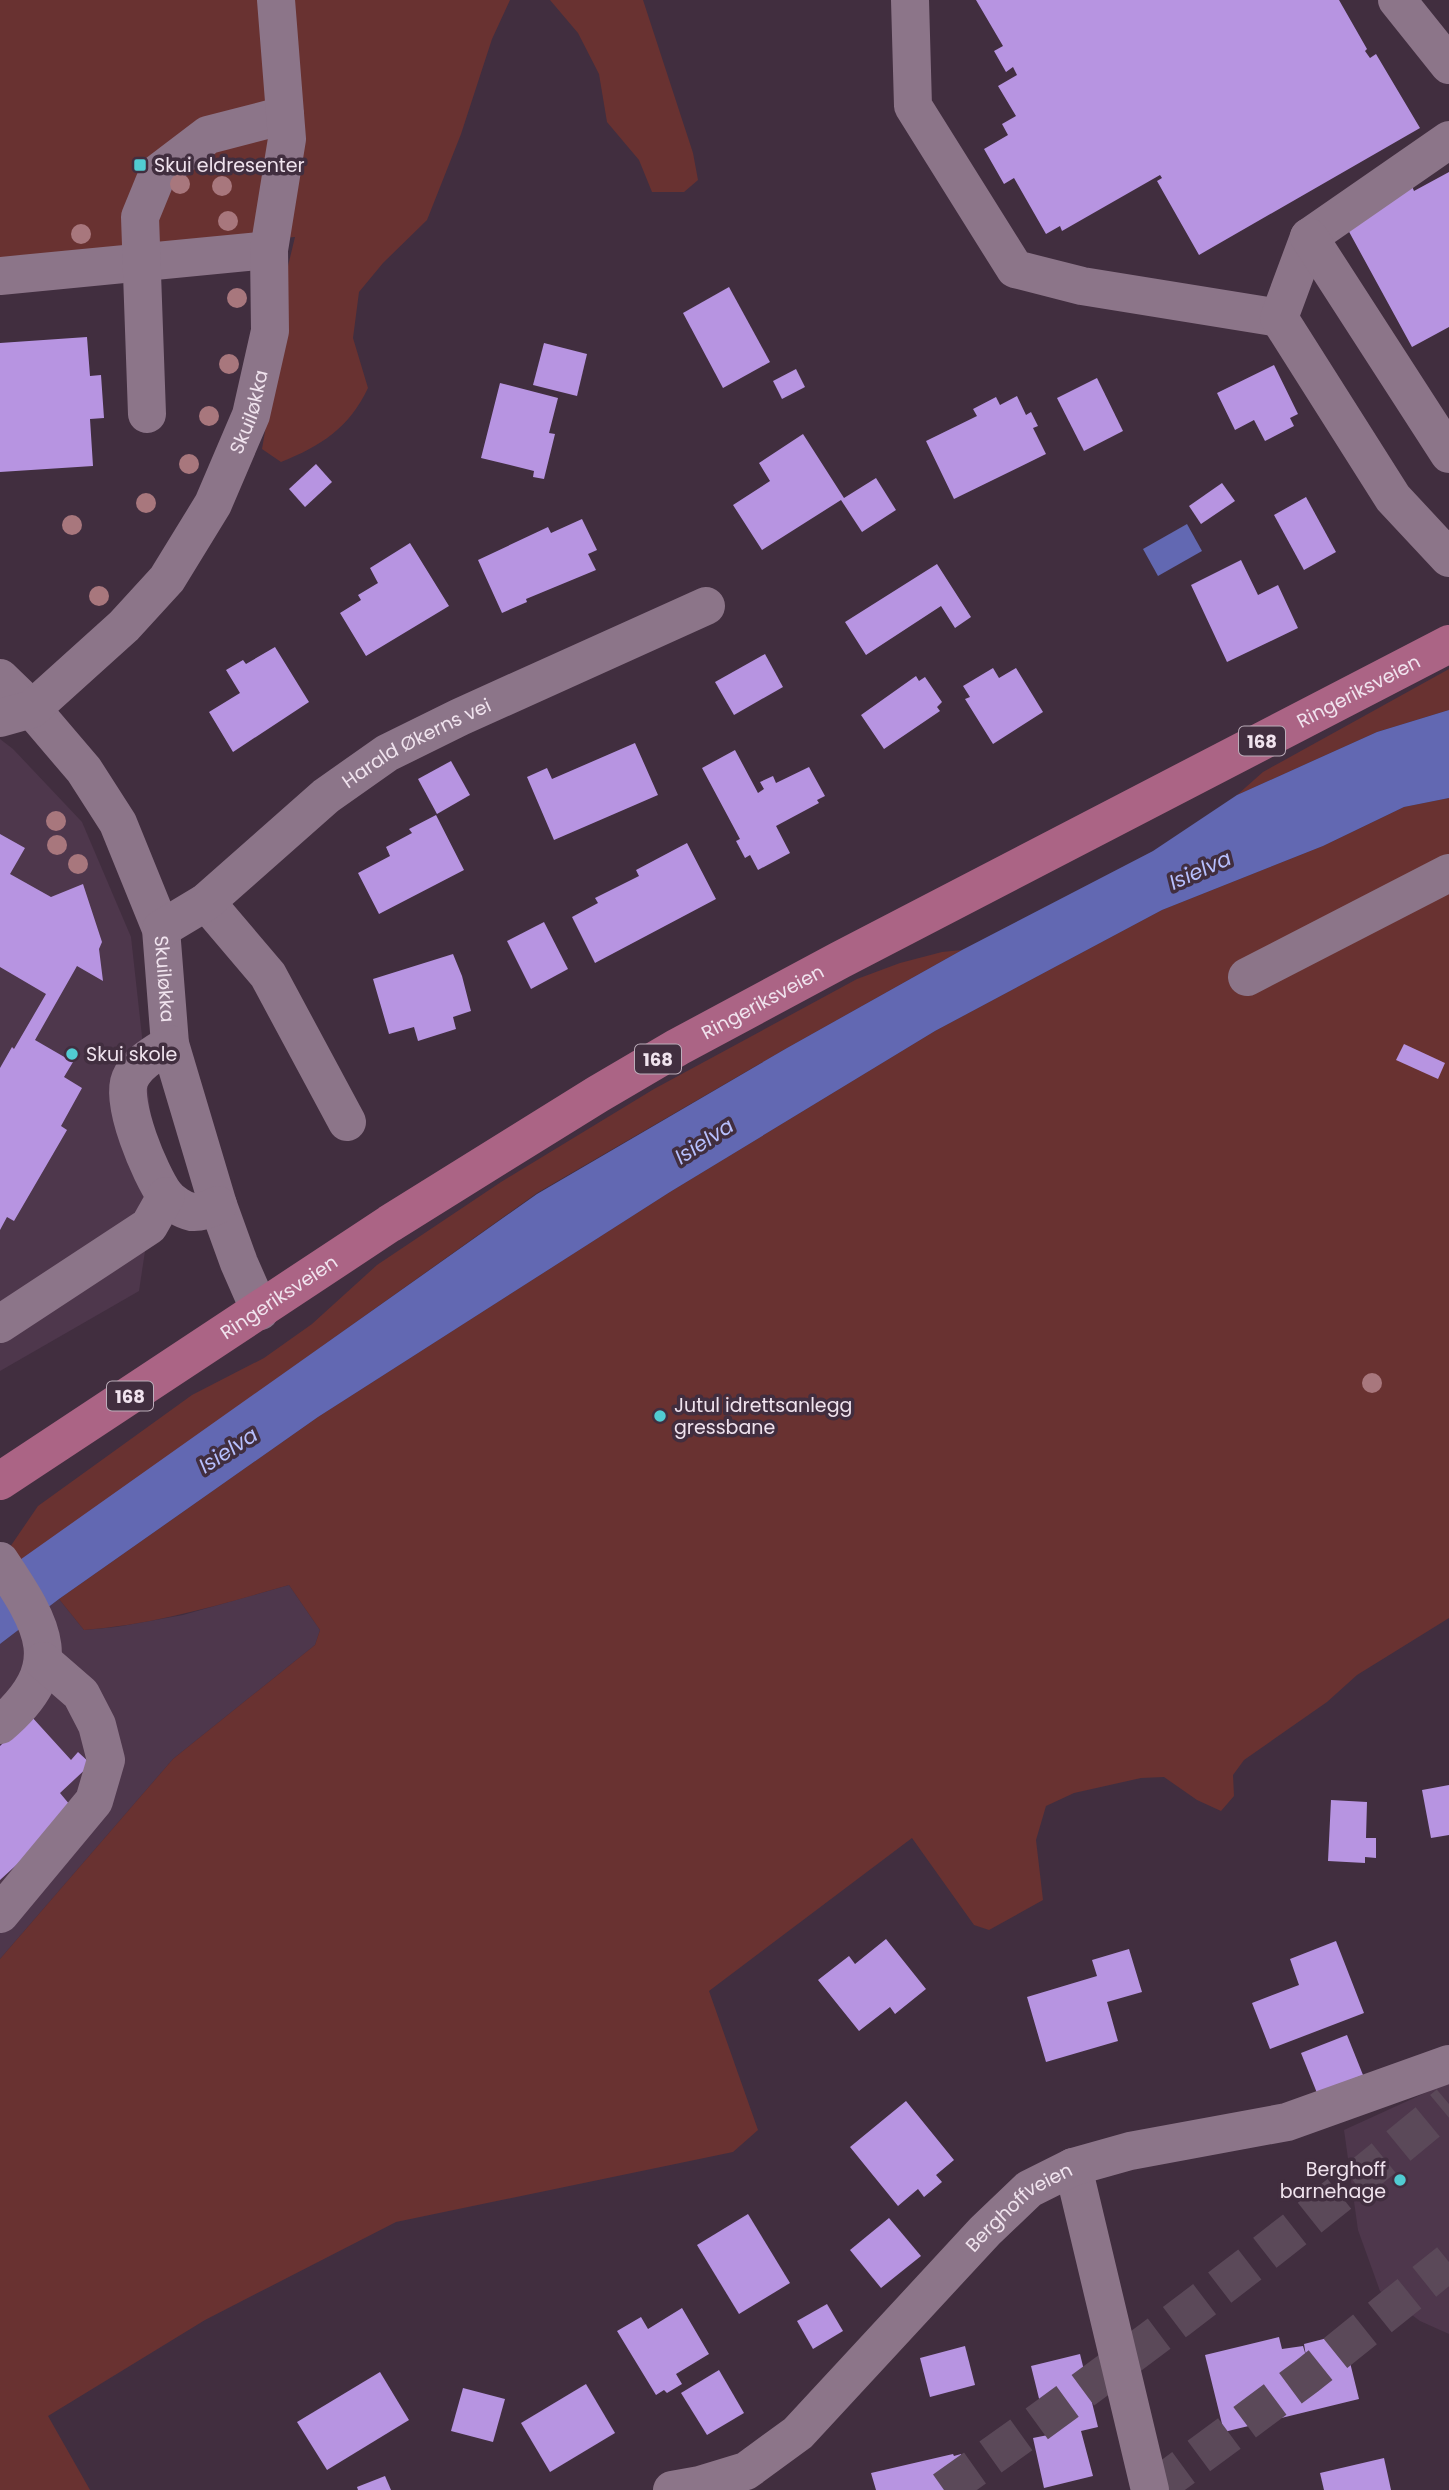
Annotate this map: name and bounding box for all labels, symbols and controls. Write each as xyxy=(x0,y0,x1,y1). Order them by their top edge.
place label: Skui eldresenter xyxy=(154,152,305,179)
marker: Skui eldresenter xyxy=(132,157,148,173)
street label: Skuiløkka xyxy=(222,367,274,458)
street label: Ringeriksveien xyxy=(1292,648,1425,734)
street label: Harald Økerns vei xyxy=(336,691,495,794)
road number: 168 xyxy=(1239,726,1285,756)
water label: Isielva xyxy=(1164,843,1236,897)
street label: Skuiløkka xyxy=(148,934,182,1023)
street label: Ringeriksveien xyxy=(696,958,829,1046)
place label: Skui skole xyxy=(86,1041,177,1068)
road number: 168 xyxy=(635,1044,681,1074)
marker: Skui skole xyxy=(64,1046,80,1062)
water label: Isielva xyxy=(669,1111,739,1171)
street label: Ringeriksveien xyxy=(215,1248,343,1346)
road number: 168 xyxy=(107,1381,153,1410)
place label: Jutul idrettsanlegg gressbane xyxy=(674,1392,852,1441)
marker: Jutul idrettsanlegg gressbane xyxy=(652,1408,668,1424)
water label: Isielva xyxy=(193,1420,263,1480)
street label: Berghoffveien xyxy=(959,2156,1077,2258)
place label: Berghoff barnehage xyxy=(1280,2156,1386,2205)
marker: Berghoff barnehage xyxy=(1392,2172,1408,2188)

